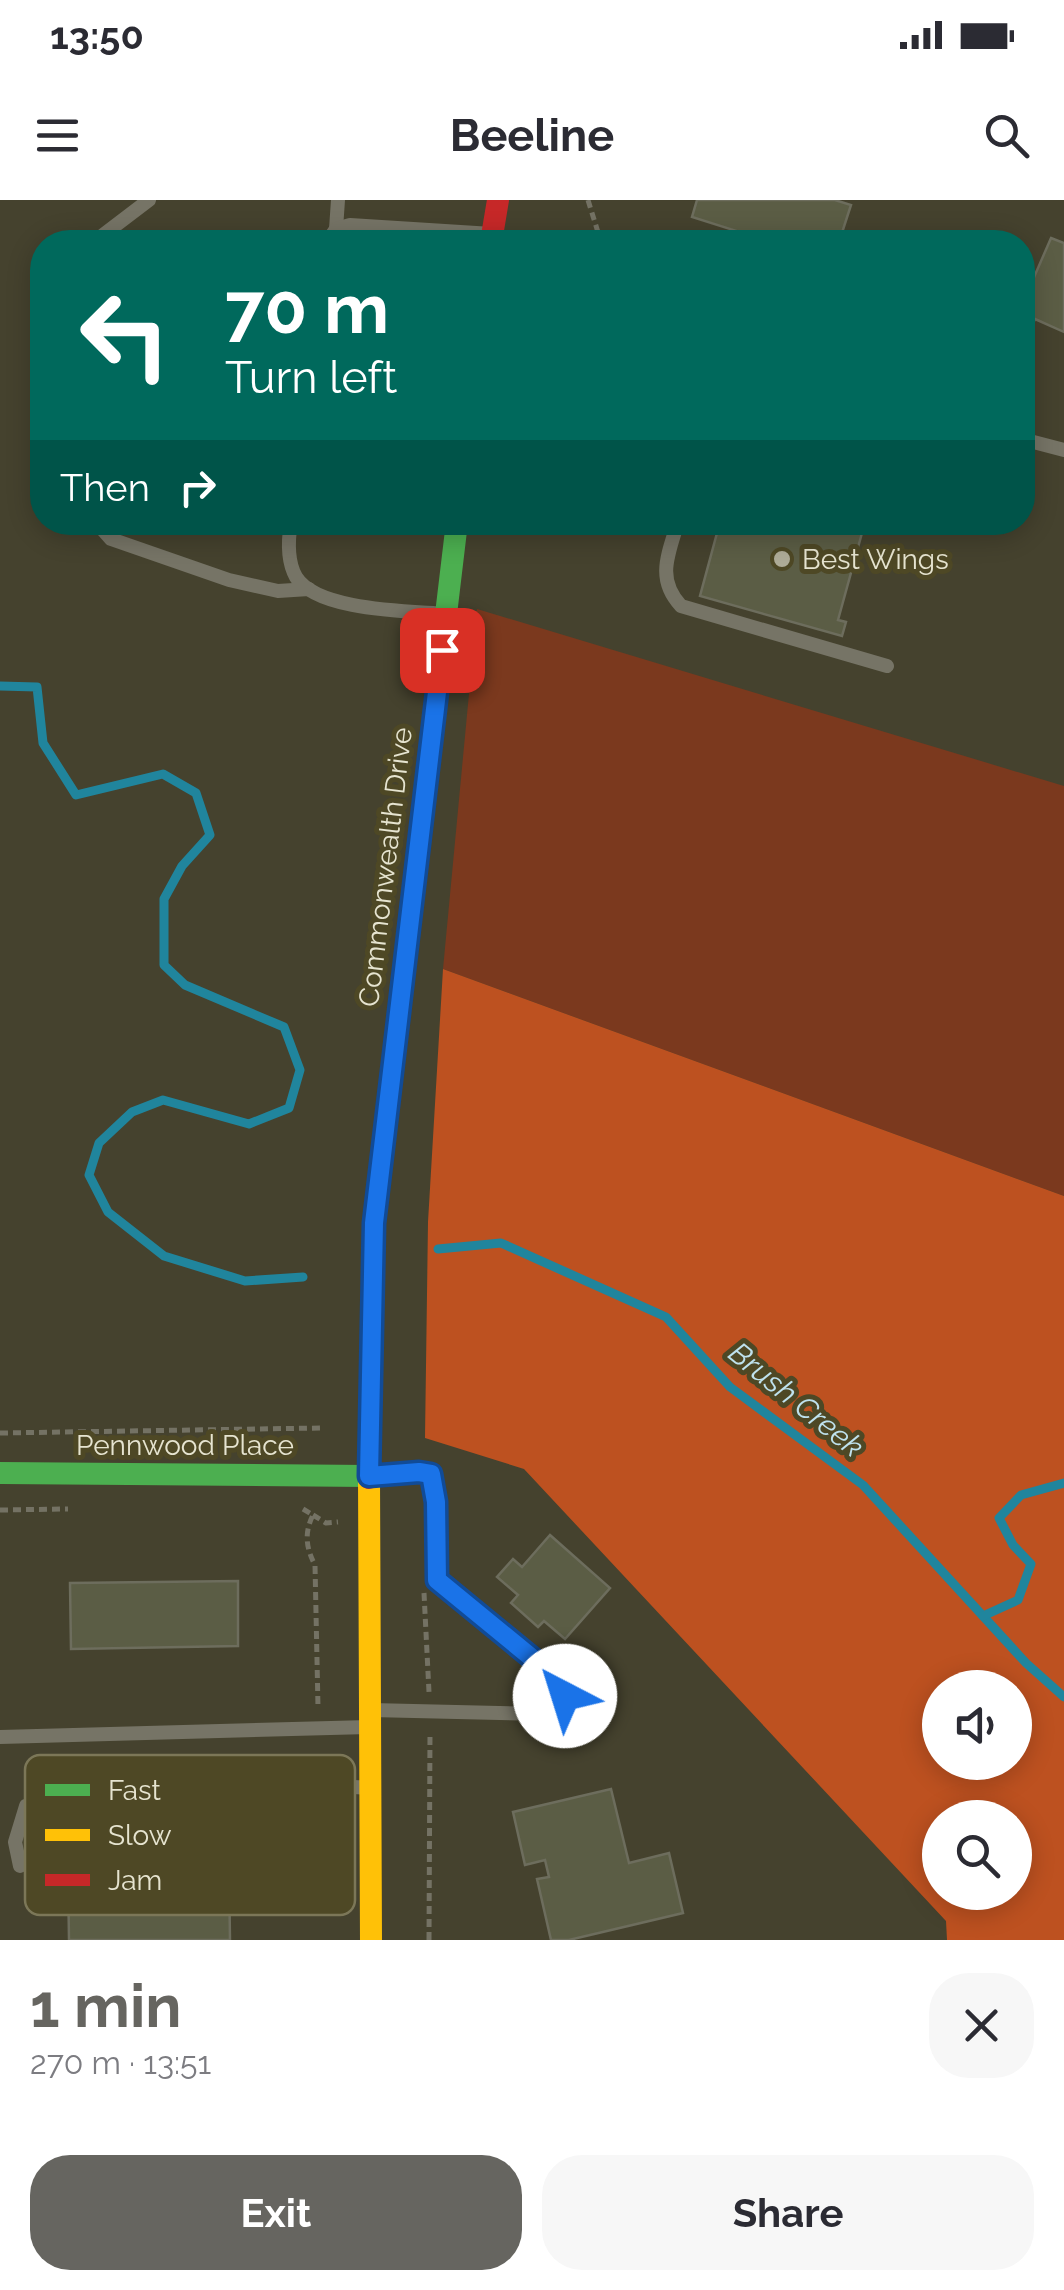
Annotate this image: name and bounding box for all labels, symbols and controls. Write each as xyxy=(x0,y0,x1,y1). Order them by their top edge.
text: 13:50 xyxy=(50,13,144,58)
icon: menu xyxy=(30,108,85,163)
icon: search xyxy=(979,108,1034,163)
text: Beeline xyxy=(450,109,614,162)
text: 70 m xyxy=(225,267,389,349)
icon: left xyxy=(60,270,190,400)
text: Turn left xyxy=(225,351,397,404)
icon: right xyxy=(170,460,225,515)
text: Then xyxy=(60,465,150,510)
place label: Best Wings xyxy=(802,543,949,576)
marker: Best Wings xyxy=(771,548,793,570)
pin xyxy=(400,608,485,693)
icon: arrive xyxy=(415,623,470,678)
street label: Commonwealth Drive xyxy=(352,725,419,1009)
water label: Brush Creek xyxy=(722,1335,871,1464)
street label: Pennwood Place xyxy=(76,1429,294,1462)
position arrow xyxy=(513,1644,617,1748)
map controls xyxy=(922,1670,1032,1910)
button: sound xyxy=(922,1670,1032,1780)
legend xyxy=(25,1755,355,1915)
text: Fast xyxy=(108,1774,161,1807)
button: search xyxy=(922,1800,1032,1910)
text: Slow xyxy=(108,1819,172,1852)
text: Jam xyxy=(108,1864,162,1897)
text: 1 min xyxy=(30,1971,181,2041)
button: close xyxy=(929,1973,1034,2078)
text: 270 m · 13:51 xyxy=(30,2044,211,2081)
button: Exit xyxy=(30,2155,522,2270)
button: Share xyxy=(542,2155,1034,2270)

